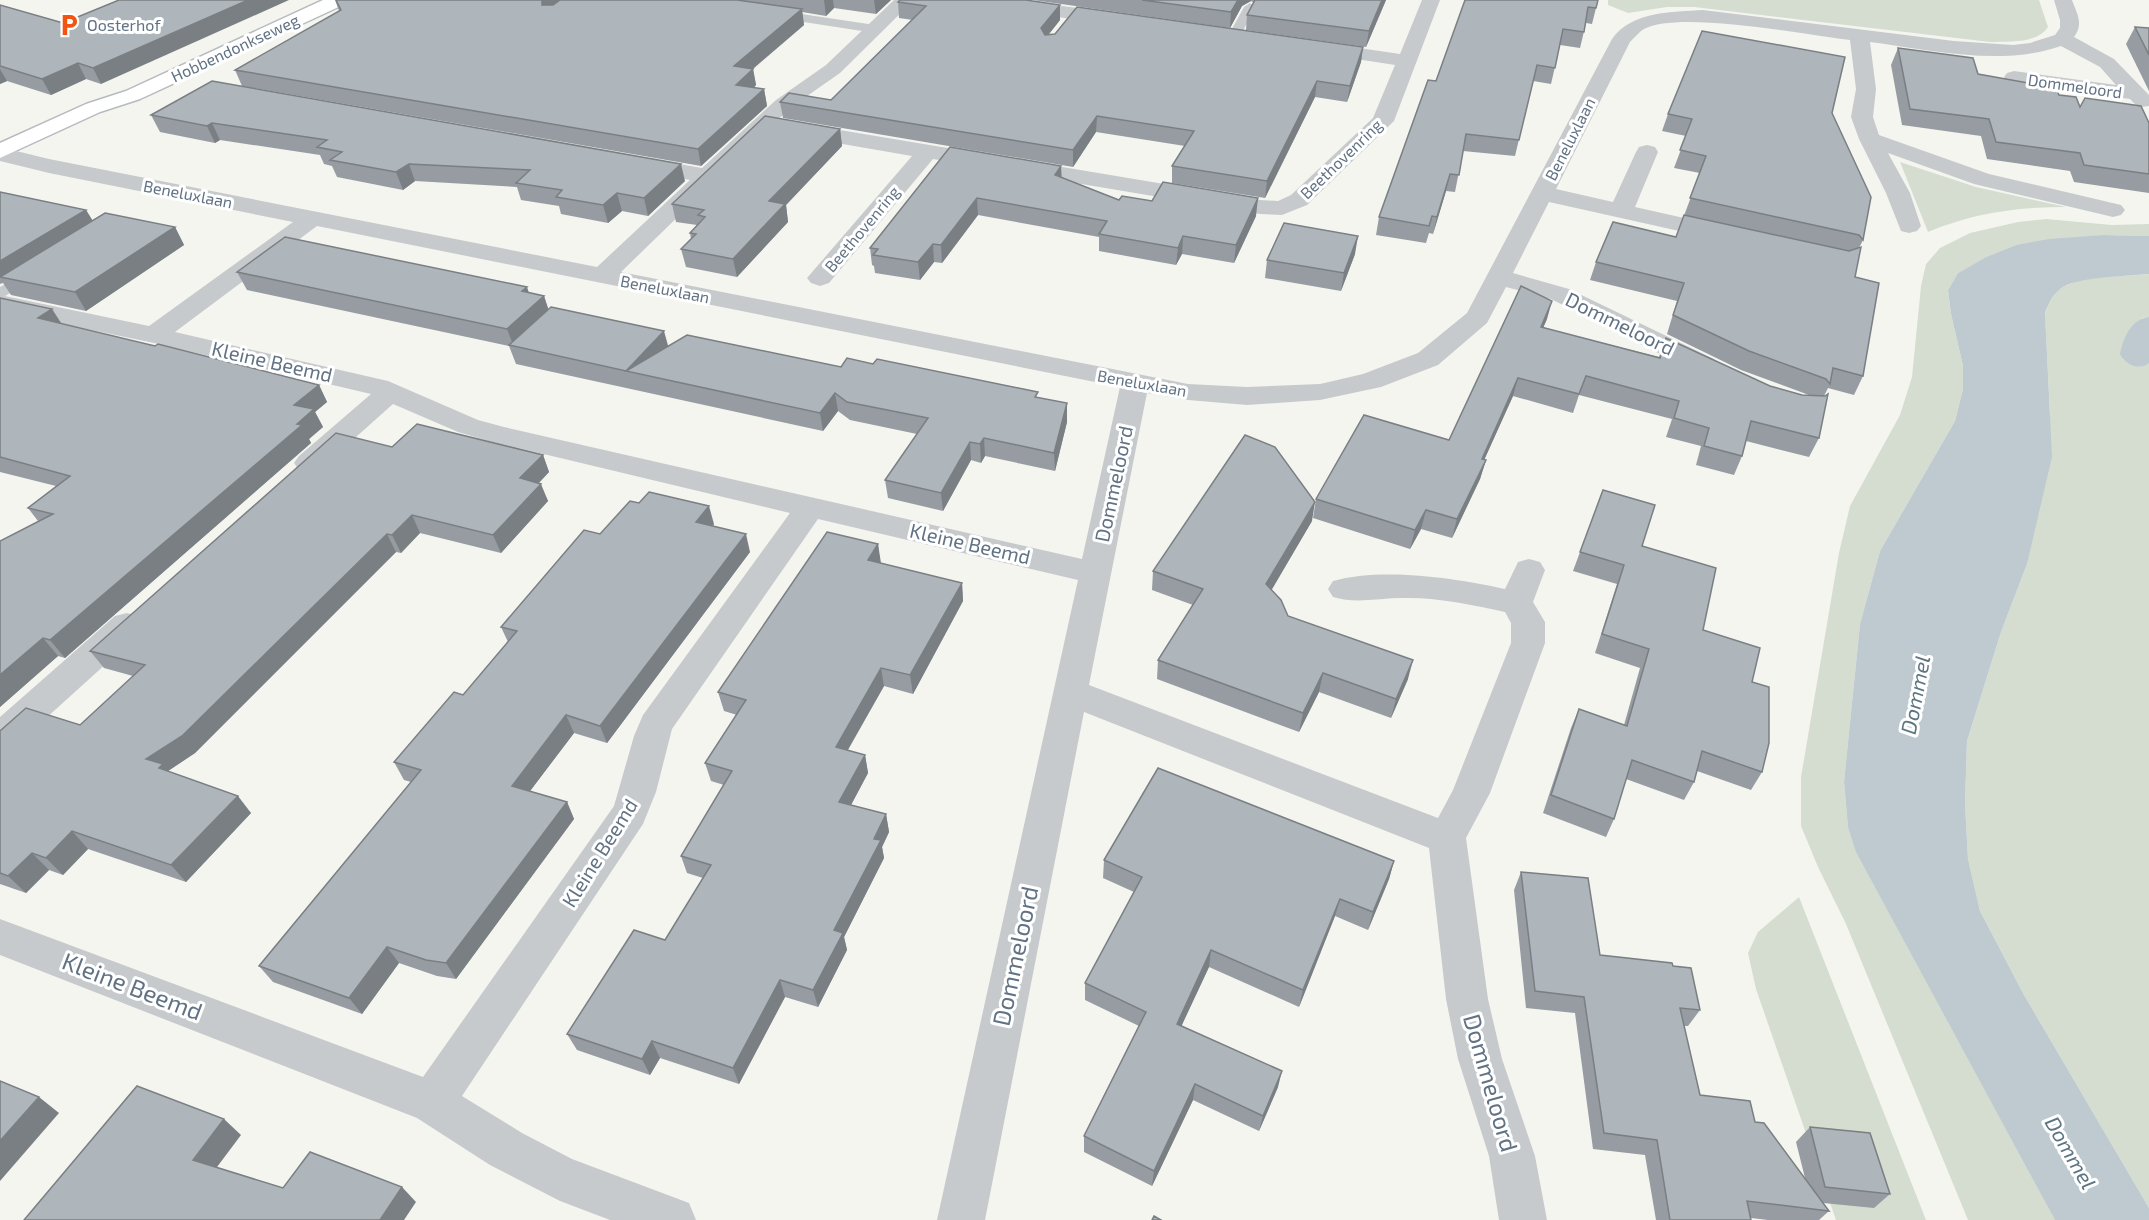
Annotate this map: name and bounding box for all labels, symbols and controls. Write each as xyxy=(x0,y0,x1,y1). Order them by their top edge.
street label: Hobbendonkseweg xyxy=(168,10,302,86)
parking icon: Oosterhof xyxy=(56,12,82,38)
place label: Oosterhof xyxy=(87,15,161,34)
street label: Dommeloord xyxy=(2027,70,2123,102)
street label: Beneluxlaan xyxy=(1541,94,1599,183)
street label: Beethovenring xyxy=(1296,115,1386,202)
street label: Beneluxlaan xyxy=(142,176,234,211)
street label: Beethovenring xyxy=(820,182,903,276)
street label: Beneluxlaan xyxy=(619,271,711,306)
street label: Dommeloord xyxy=(1562,286,1679,360)
street label: Kleine Beemd xyxy=(210,335,335,387)
street label: Beneluxlaan xyxy=(1096,365,1188,400)
street label: Dommeloord xyxy=(1089,423,1137,544)
street label: Kleine Beemd xyxy=(908,517,1033,569)
water label: Dommel xyxy=(1895,653,1934,736)
street label: Kleine Beemd xyxy=(556,794,642,911)
street label: Dommeloord xyxy=(986,883,1043,1028)
street label: Kleine Beemd xyxy=(58,946,207,1026)
street label: Dommeloord xyxy=(1458,1010,1525,1155)
water label: Dommel xyxy=(2041,1111,2102,1193)

